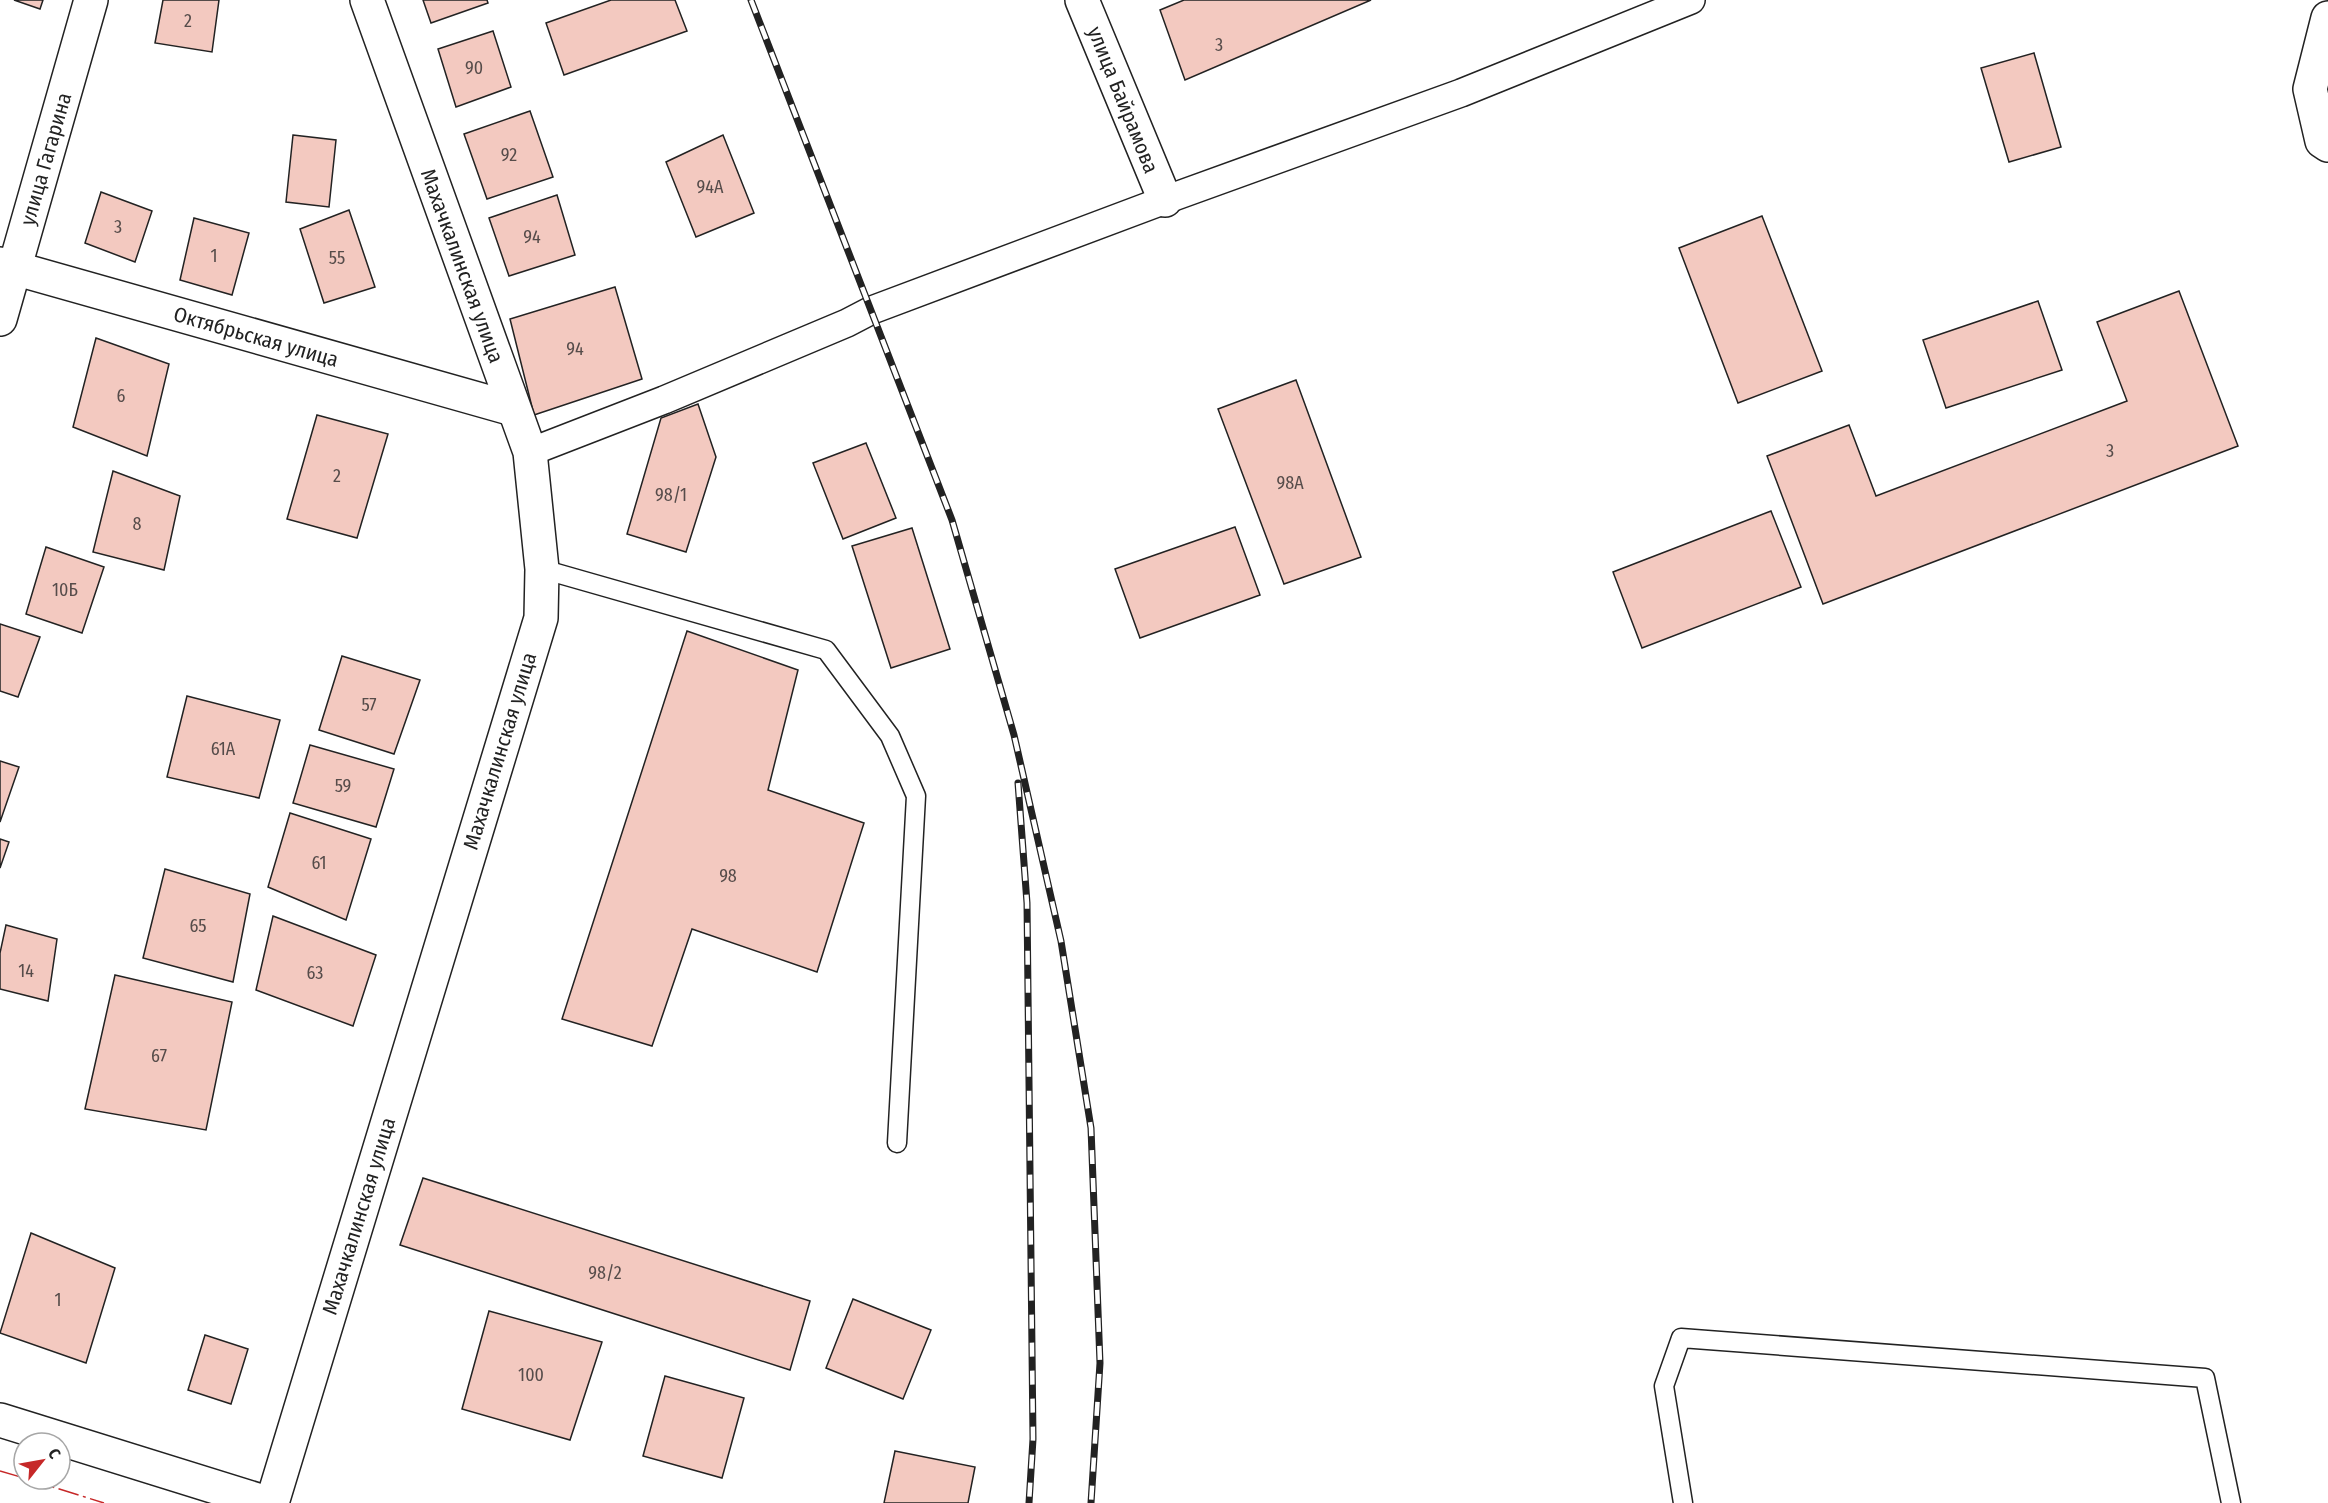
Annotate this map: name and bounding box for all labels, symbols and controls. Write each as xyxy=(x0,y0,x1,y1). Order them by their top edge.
house number: 2 xyxy=(184,10,192,32)
street label: улица Байрамова xyxy=(1082,23,1164,177)
house number: 3 xyxy=(1215,34,1223,56)
house number: 90 xyxy=(465,57,483,79)
street label: улица Гагарина xyxy=(15,90,77,228)
house number: 92 xyxy=(501,144,517,166)
street label: Махачкалинская улица xyxy=(415,165,509,367)
house number: 94А xyxy=(697,176,724,198)
house number: 3 xyxy=(114,216,122,238)
house number: 94 xyxy=(523,226,541,248)
house number: 1 xyxy=(210,245,218,267)
house number: 55 xyxy=(329,247,345,269)
street label: Октябрьская улица xyxy=(171,301,341,373)
house number: 94 xyxy=(566,338,584,360)
house number: 6 xyxy=(117,385,126,407)
house number: 3 xyxy=(2106,440,2114,462)
house number: 2 xyxy=(333,465,341,487)
house number: 98А xyxy=(1276,472,1304,494)
house number: 98/1 xyxy=(655,484,687,506)
house number: 8 xyxy=(133,513,142,535)
house number: 10Б xyxy=(52,579,78,601)
street label: Махачкалинская улица xyxy=(458,649,542,853)
house number: 57 xyxy=(361,694,377,716)
house number: 61А xyxy=(211,738,236,760)
house number: 59 xyxy=(335,775,351,797)
house number: 61 xyxy=(311,852,327,874)
house number: 98 xyxy=(719,865,737,887)
house number: 65 xyxy=(189,915,207,937)
house number: 14 xyxy=(18,960,34,982)
house number: 63 xyxy=(307,962,323,984)
house number: 67 xyxy=(151,1045,167,1067)
street label: Махачкалинская улица xyxy=(317,1114,401,1318)
house number: 98/2 xyxy=(588,1262,622,1284)
house number: 1 xyxy=(54,1289,62,1311)
house number: 100 xyxy=(518,1364,544,1386)
north arrow xyxy=(12,1431,72,1491)
text: С xyxy=(44,1445,65,1463)

